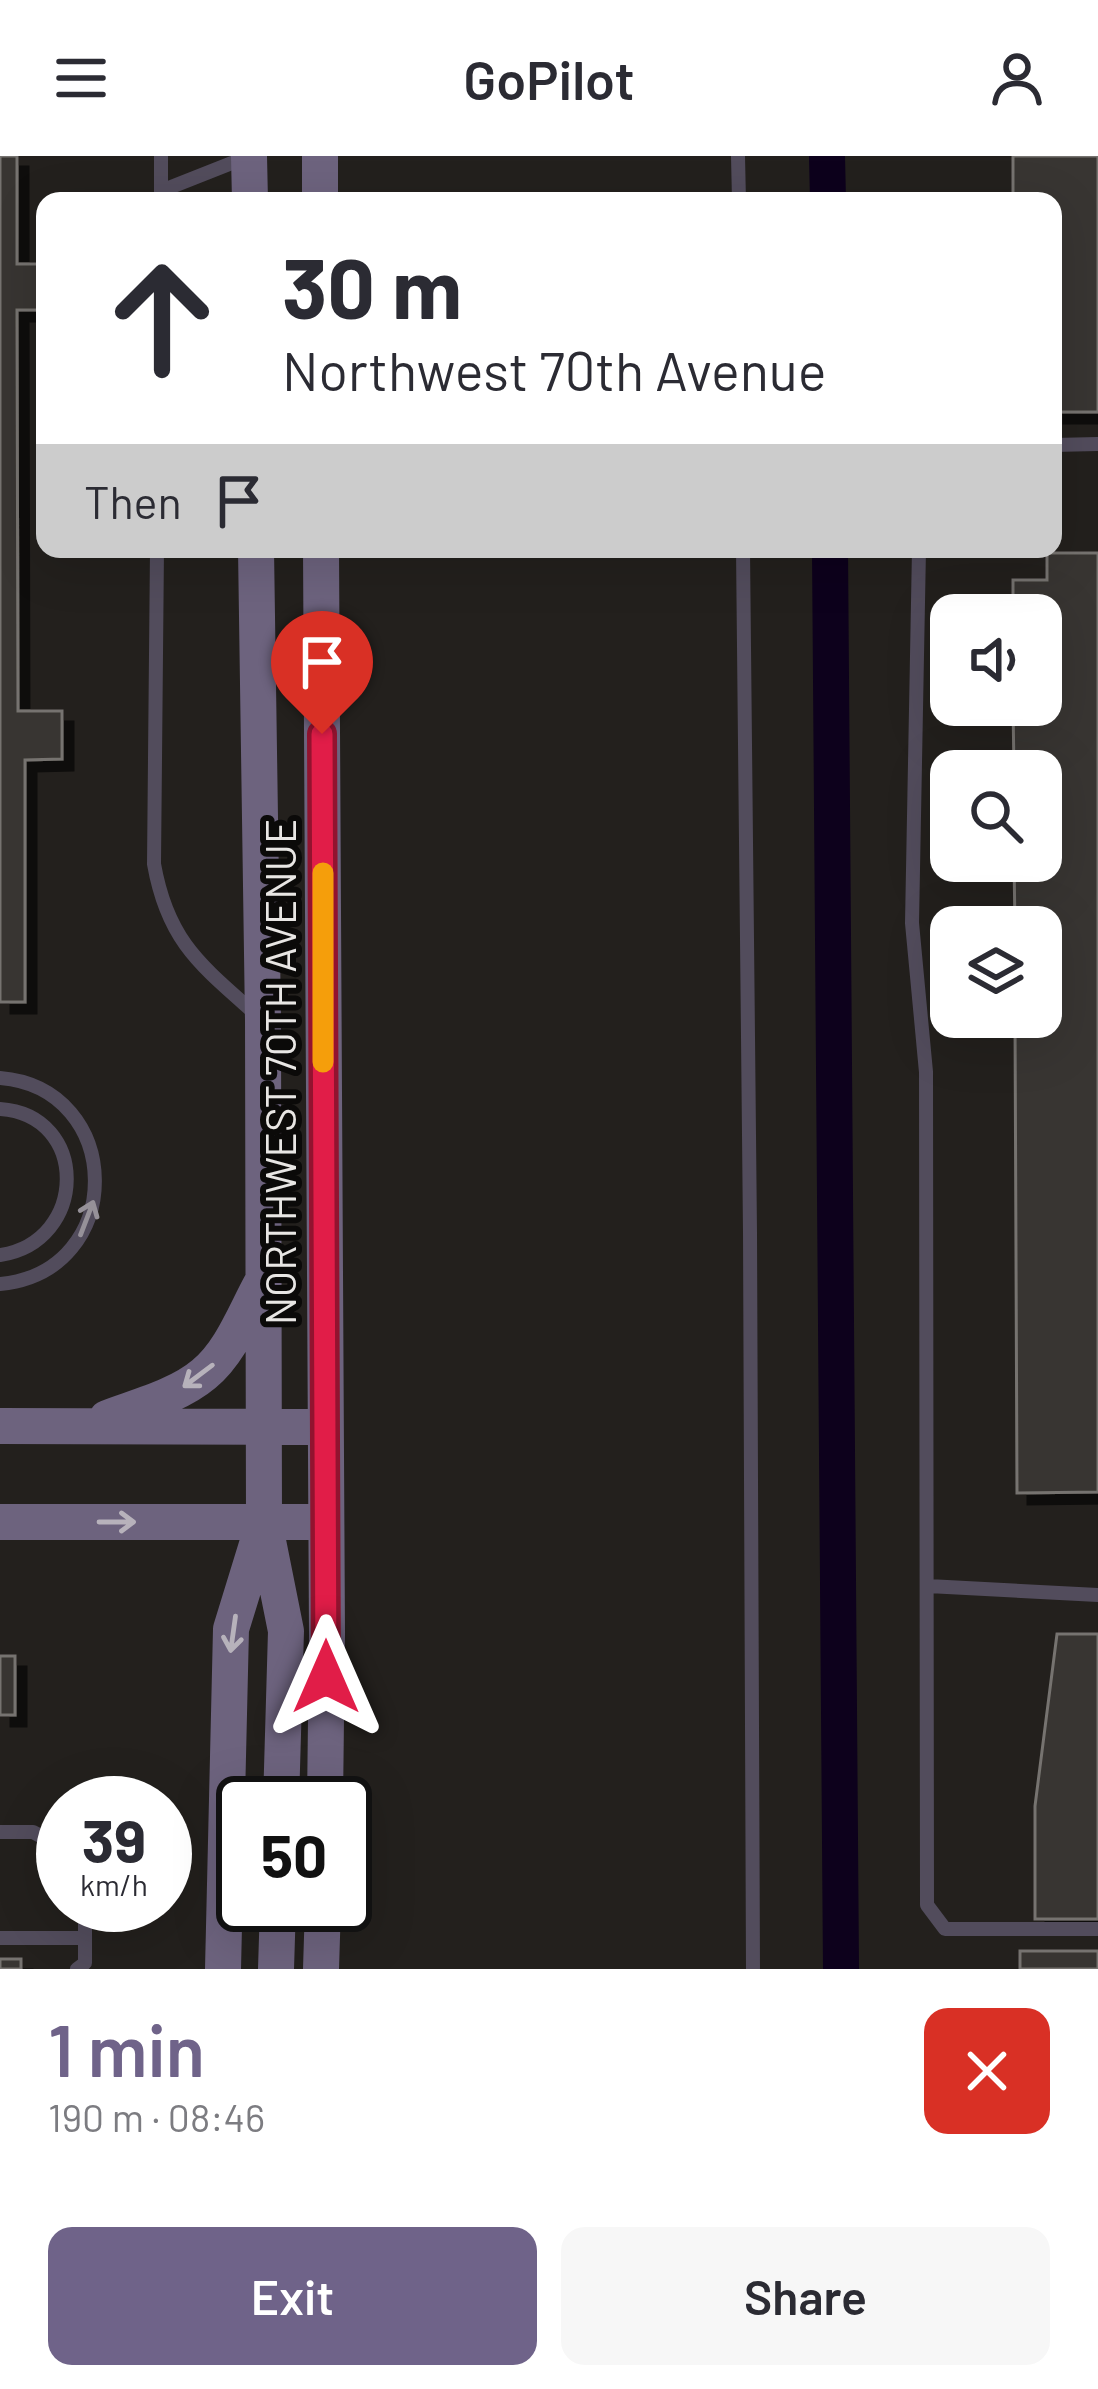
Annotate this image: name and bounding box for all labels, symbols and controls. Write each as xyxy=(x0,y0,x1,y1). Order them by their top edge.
icon: menu xyxy=(48,45,114,111)
icon: person xyxy=(984,45,1050,111)
text: GoPilot xyxy=(463,46,635,111)
text: 30 m xyxy=(282,235,462,336)
icon: ahead xyxy=(84,240,240,396)
text: Northwest 70th Avenue xyxy=(282,337,827,402)
icon: arrive xyxy=(206,468,272,534)
text: Then xyxy=(84,474,182,528)
map controls xyxy=(930,594,1062,1038)
button: sound xyxy=(930,594,1062,726)
pin xyxy=(271,611,373,734)
icon: arrive xyxy=(289,629,355,695)
button: search xyxy=(930,750,1062,882)
street label: NORTHWEST 70TH AVENUE xyxy=(254,819,304,1325)
button: layers xyxy=(930,906,1062,1038)
one-way arrow xyxy=(78,1201,99,1238)
one-way arrow xyxy=(183,1362,215,1388)
one-way arrow xyxy=(97,1511,136,1533)
one-way arrow xyxy=(222,1613,244,1652)
position arrow xyxy=(263,1614,389,1740)
speed limit sign: 50 xyxy=(216,1776,372,1932)
text: 39 xyxy=(82,1803,146,1875)
text: km/h xyxy=(80,1866,148,1902)
text: 1 min xyxy=(48,2005,205,2091)
button: close xyxy=(924,2008,1050,2134)
text: 190 m · 08:46 xyxy=(48,2093,265,2140)
button: Exit xyxy=(48,2227,537,2365)
button: Share xyxy=(561,2227,1050,2365)

